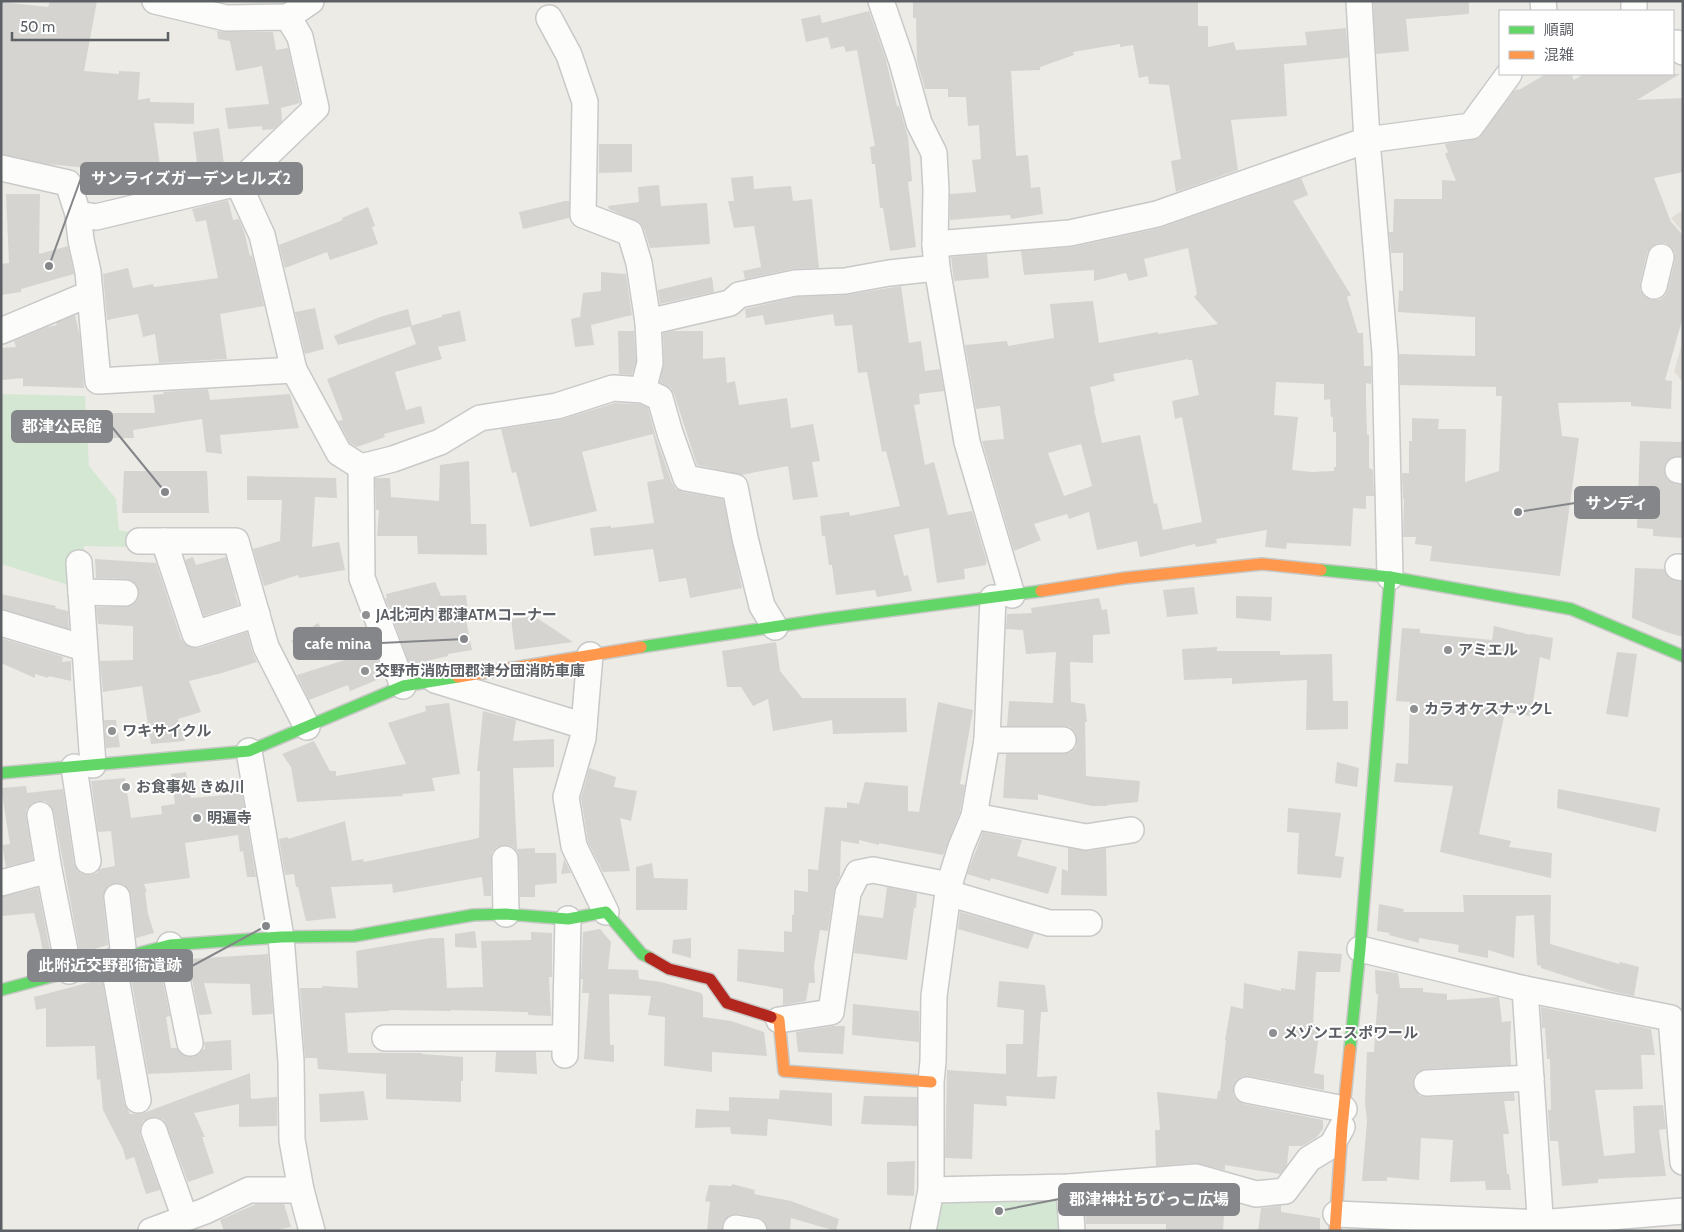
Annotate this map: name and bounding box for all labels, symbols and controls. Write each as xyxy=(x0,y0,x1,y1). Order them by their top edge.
scale bar xyxy=(12,10,169,42)
legend xyxy=(1499,10,1674,75)
text: 50 m xyxy=(20,18,55,36)
text: 順調 xyxy=(1544,21,1574,39)
text: 混雑 xyxy=(1544,46,1574,64)
callout: サンライズガーデンヒルズ2 xyxy=(81,163,302,194)
text: サンライズガーデンヒルズ2 xyxy=(91,169,291,188)
callout: 郡津公民館 xyxy=(12,411,112,442)
text: 郡津公民館 xyxy=(22,417,102,436)
callout: サンディ xyxy=(1575,487,1659,518)
text: サンディ xyxy=(1586,494,1648,513)
place label: JA北河内 郡津ATMコーナー xyxy=(375,606,557,624)
marker: JA北河内 郡津ATMコーナー xyxy=(360,609,372,621)
callout: cafe mina xyxy=(294,628,381,659)
text: cafe mina xyxy=(305,634,371,653)
place label: アミエル xyxy=(1458,641,1518,659)
marker: アミエル xyxy=(1442,644,1454,656)
place label: 交野市消防団郡津分団消防車庫 xyxy=(375,662,585,680)
marker: 交野市消防団郡津分団消防車庫 xyxy=(359,665,371,677)
place label: カラオケスナックL xyxy=(1424,700,1552,718)
marker: カラオケスナックL xyxy=(1408,703,1420,715)
place label: ワキサイクル xyxy=(122,722,211,740)
marker: ワキサイクル xyxy=(106,725,118,737)
place label: お食事処 きぬ川 xyxy=(136,778,244,796)
marker: お食事処 きぬ川 xyxy=(120,781,132,793)
place label: 明遍寺 xyxy=(207,809,252,827)
marker: 明遍寺 xyxy=(191,812,203,824)
callout: 此附近交野郡衙遺跡 xyxy=(28,950,192,981)
text: 此附近交野郡衙遺跡 xyxy=(38,956,182,975)
place label: メゾンエスポワール xyxy=(1283,1024,1418,1042)
marker: メゾンエスポワール xyxy=(1267,1027,1279,1039)
callout: 郡津神社ちびっこ広場 xyxy=(1059,1184,1239,1215)
text: 郡津神社ちびっこ広場 xyxy=(1069,1190,1229,1209)

